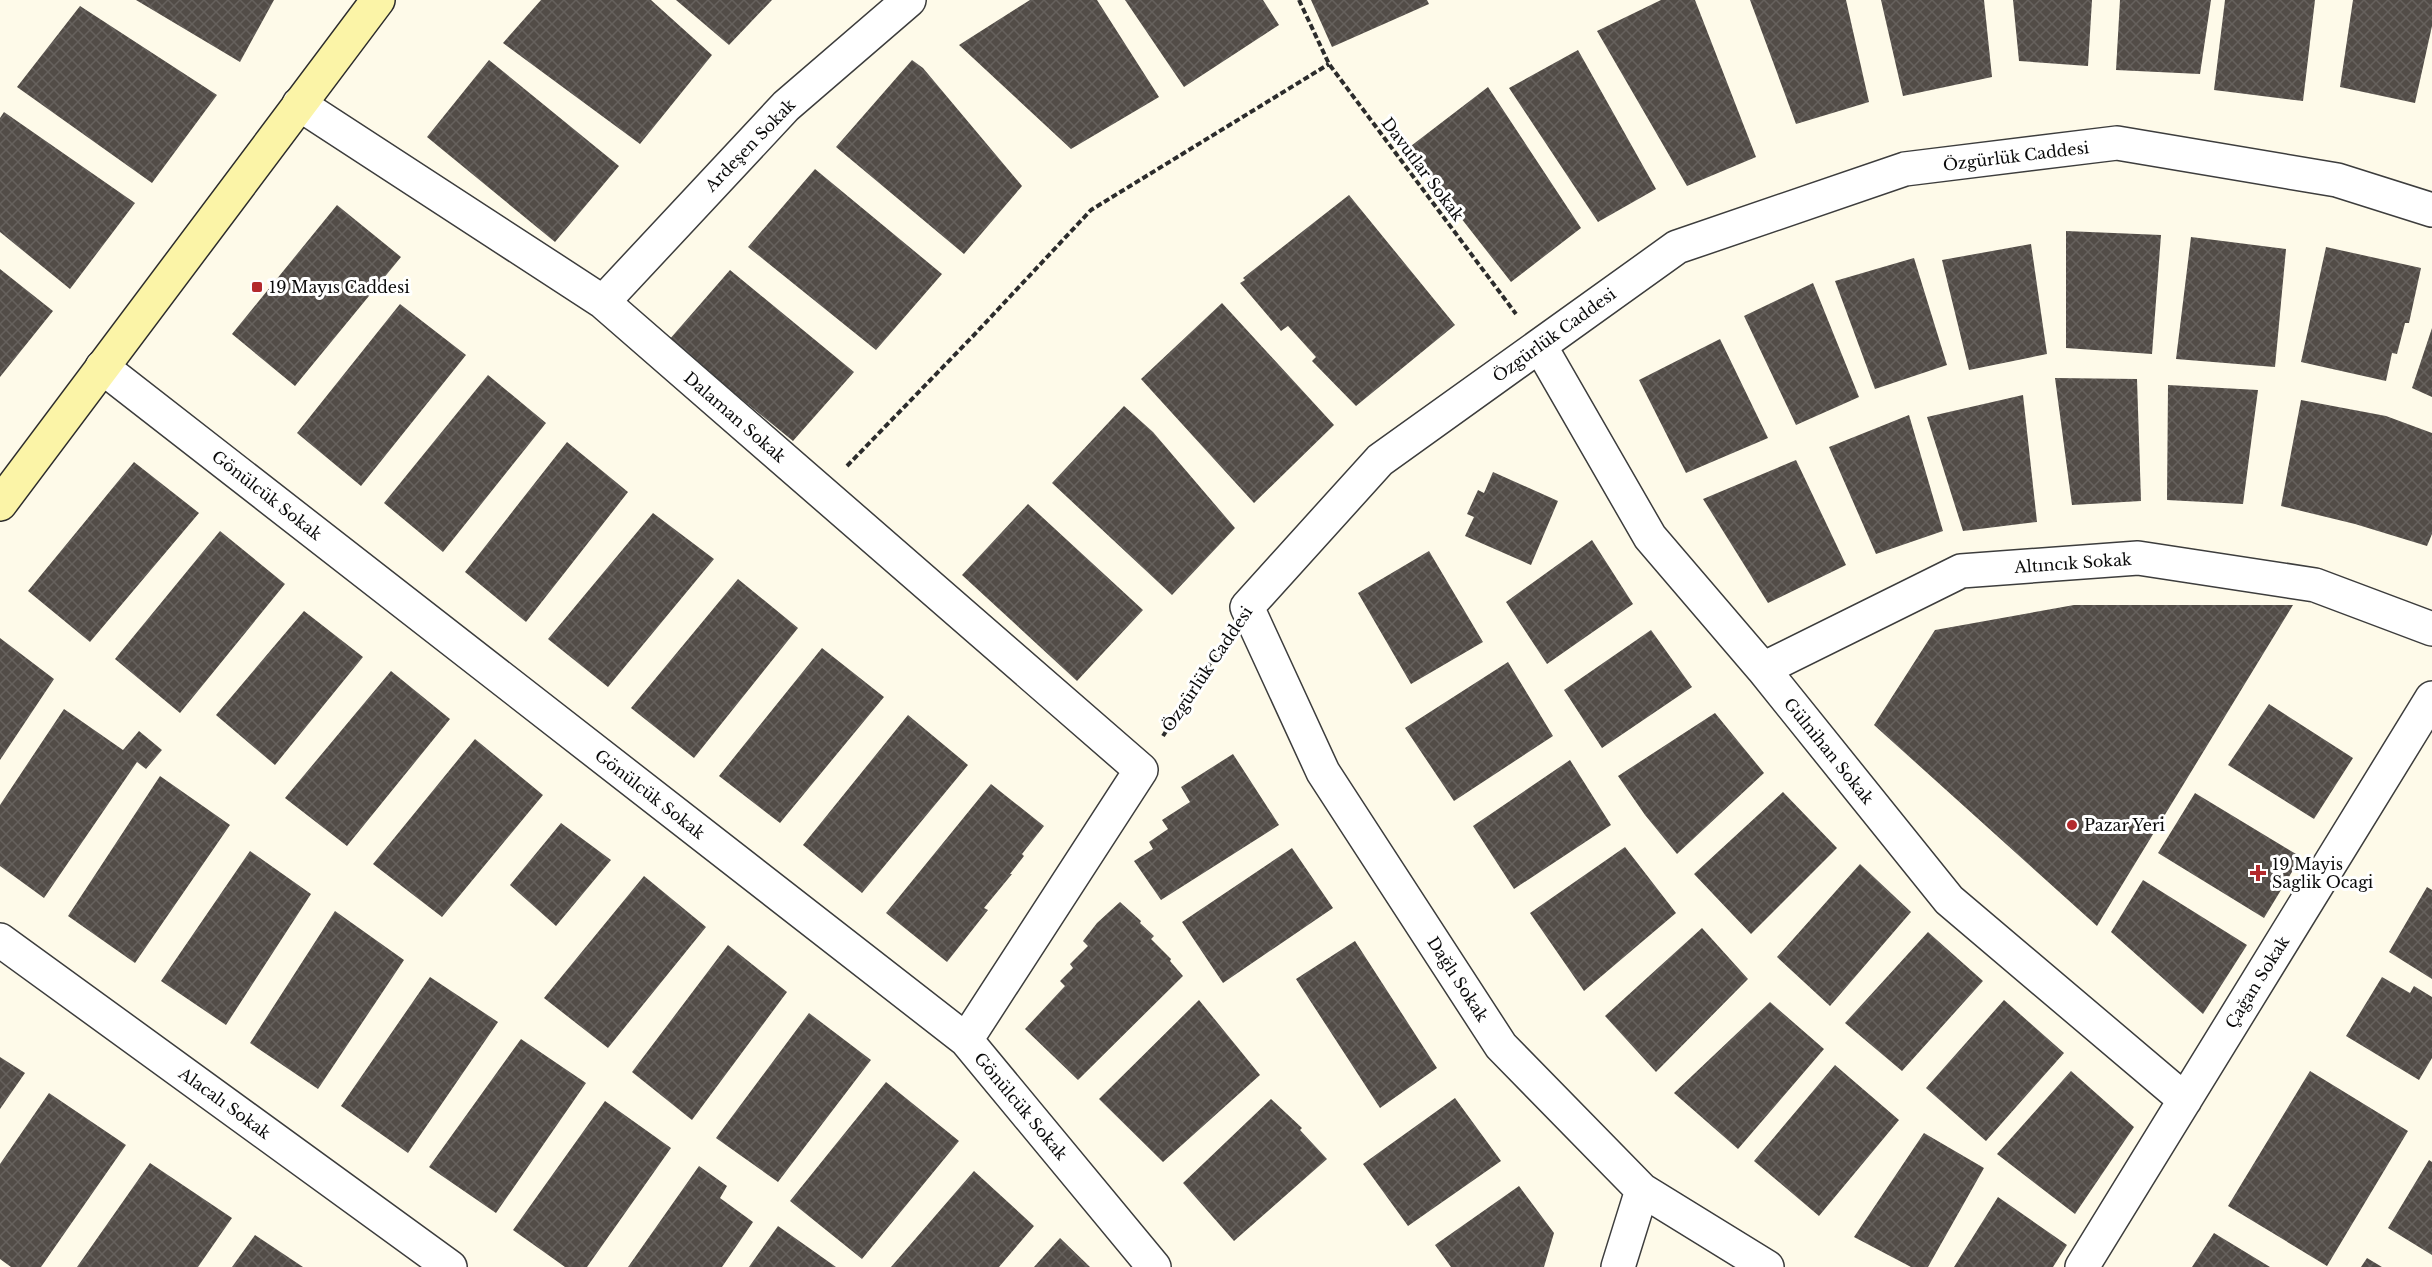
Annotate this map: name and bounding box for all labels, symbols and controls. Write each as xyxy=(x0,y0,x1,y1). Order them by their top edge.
street label: Ardeşen Sokak xyxy=(700,94,799,196)
street label: Davutlar Sokak xyxy=(1378,113,1468,225)
street label: Özgürlük Caddesi xyxy=(1942,137,2091,175)
place label: 19 Mayıs Caddesi xyxy=(269,277,410,297)
marker: 19 Mayıs Caddesi xyxy=(250,280,264,294)
street label: Özgürlük Caddesi xyxy=(1489,283,1620,386)
street label: Dalaman Sokak xyxy=(680,367,790,467)
street label: Gönülcük Sokak xyxy=(208,446,326,544)
street label: Altıncık Sokak xyxy=(2013,549,2133,577)
street label: Özgürlük Caddesi xyxy=(1158,602,1257,736)
street label: Gülnihan Sokak xyxy=(1780,694,1878,808)
street label: Gönülcük Sokak xyxy=(591,745,709,843)
place label: Pazar Yeri xyxy=(2084,815,2166,835)
marker: Pazar Yeri xyxy=(2065,818,2079,832)
place label: 19 Mayis Saglik Ocagi xyxy=(2272,854,2374,892)
marker: 19 Mayis Saglik Ocagi xyxy=(2249,864,2267,882)
street label: Çağan Sokak xyxy=(2221,932,2293,1032)
street label: Dağlı Sokak xyxy=(1423,933,1493,1025)
street label: Gönülcük Sokak xyxy=(970,1048,1072,1164)
street label: Alacalı Sokak xyxy=(174,1062,275,1143)

